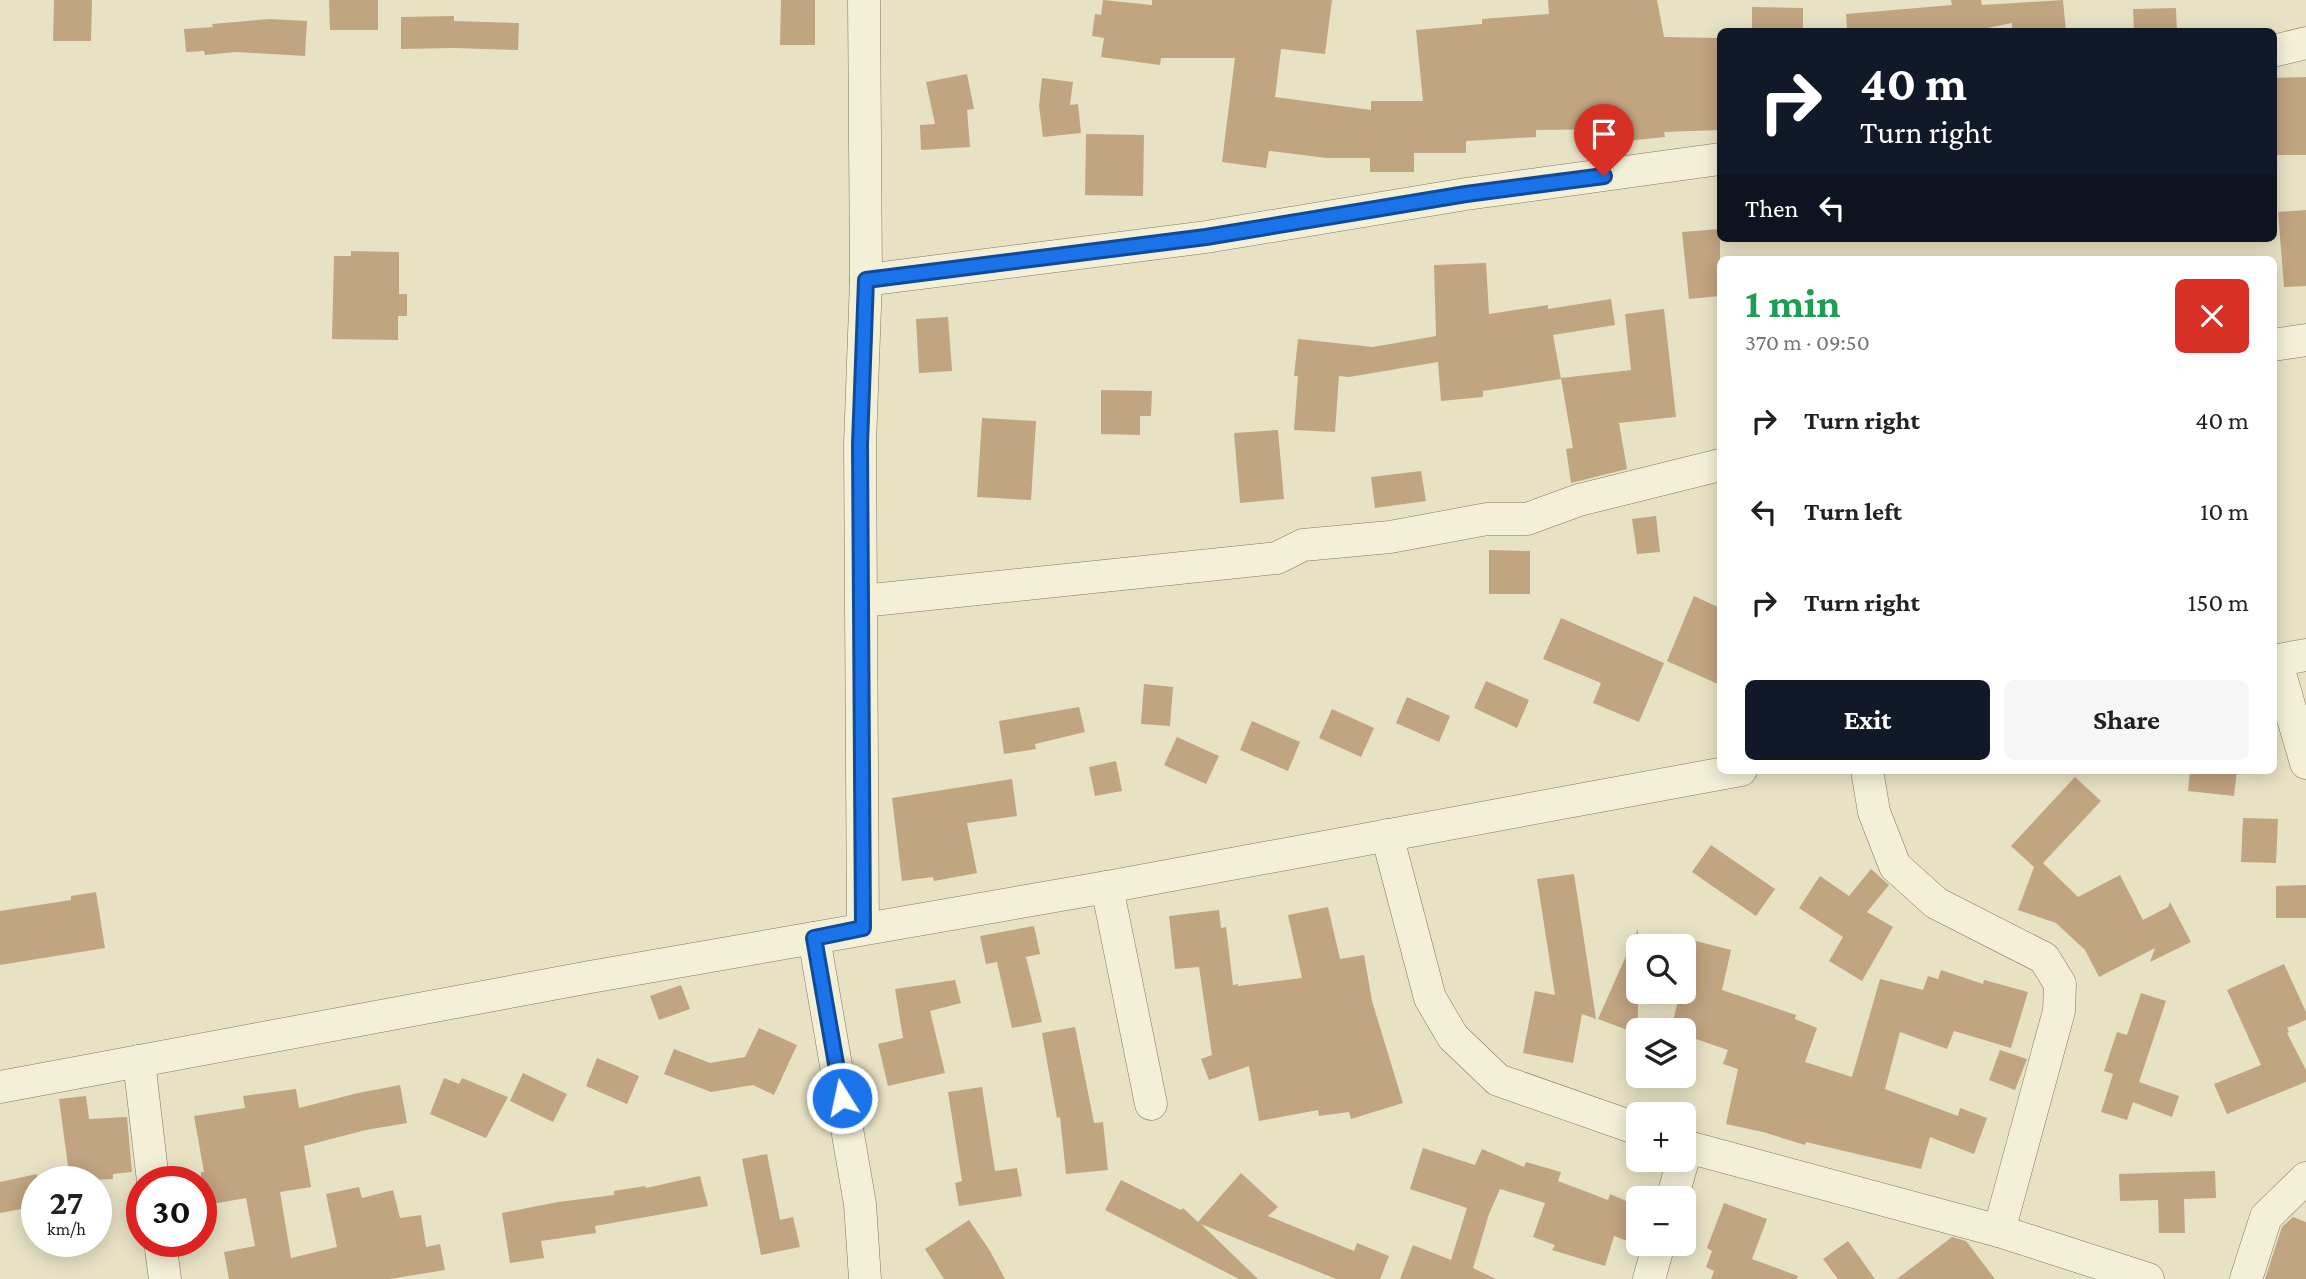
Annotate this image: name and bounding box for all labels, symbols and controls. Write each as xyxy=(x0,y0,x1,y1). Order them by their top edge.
icon: right xyxy=(1745,56,1836,147)
text: 40 m xyxy=(1860,56,1967,111)
pin xyxy=(1574,104,1634,176)
text: Turn right xyxy=(1860,114,1992,150)
icon: arrive xyxy=(1585,115,1623,153)
icon: left xyxy=(1813,189,1851,227)
text: Then xyxy=(1745,194,1799,223)
text: 1 min xyxy=(1745,279,1841,326)
button: close xyxy=(2175,279,2249,353)
text: 370 m · 09:50 xyxy=(1745,329,1870,355)
icon: right xyxy=(1745,402,1783,440)
text: Turn right xyxy=(1804,406,1920,435)
text: 40 m xyxy=(2195,406,2249,435)
icon: left xyxy=(1745,493,1783,531)
text: Turn left xyxy=(1804,497,1902,526)
text: 10 m xyxy=(2200,497,2249,526)
icon: right xyxy=(1745,584,1783,622)
text: Turn right xyxy=(1804,588,1920,617)
text: 150 m xyxy=(2188,588,2249,617)
button: Exit xyxy=(1745,680,1990,760)
button: Share xyxy=(2004,680,2249,760)
map controls xyxy=(1626,934,1696,1256)
button: search xyxy=(1626,934,1696,1004)
button: layers xyxy=(1626,1018,1696,1088)
position arrow xyxy=(805,1061,879,1135)
button: + xyxy=(1626,1102,1696,1172)
speed limit sign: 30 xyxy=(126,1166,217,1257)
text: 27 xyxy=(50,1183,83,1222)
button: − xyxy=(1626,1186,1696,1256)
text: km/h xyxy=(47,1219,86,1239)

